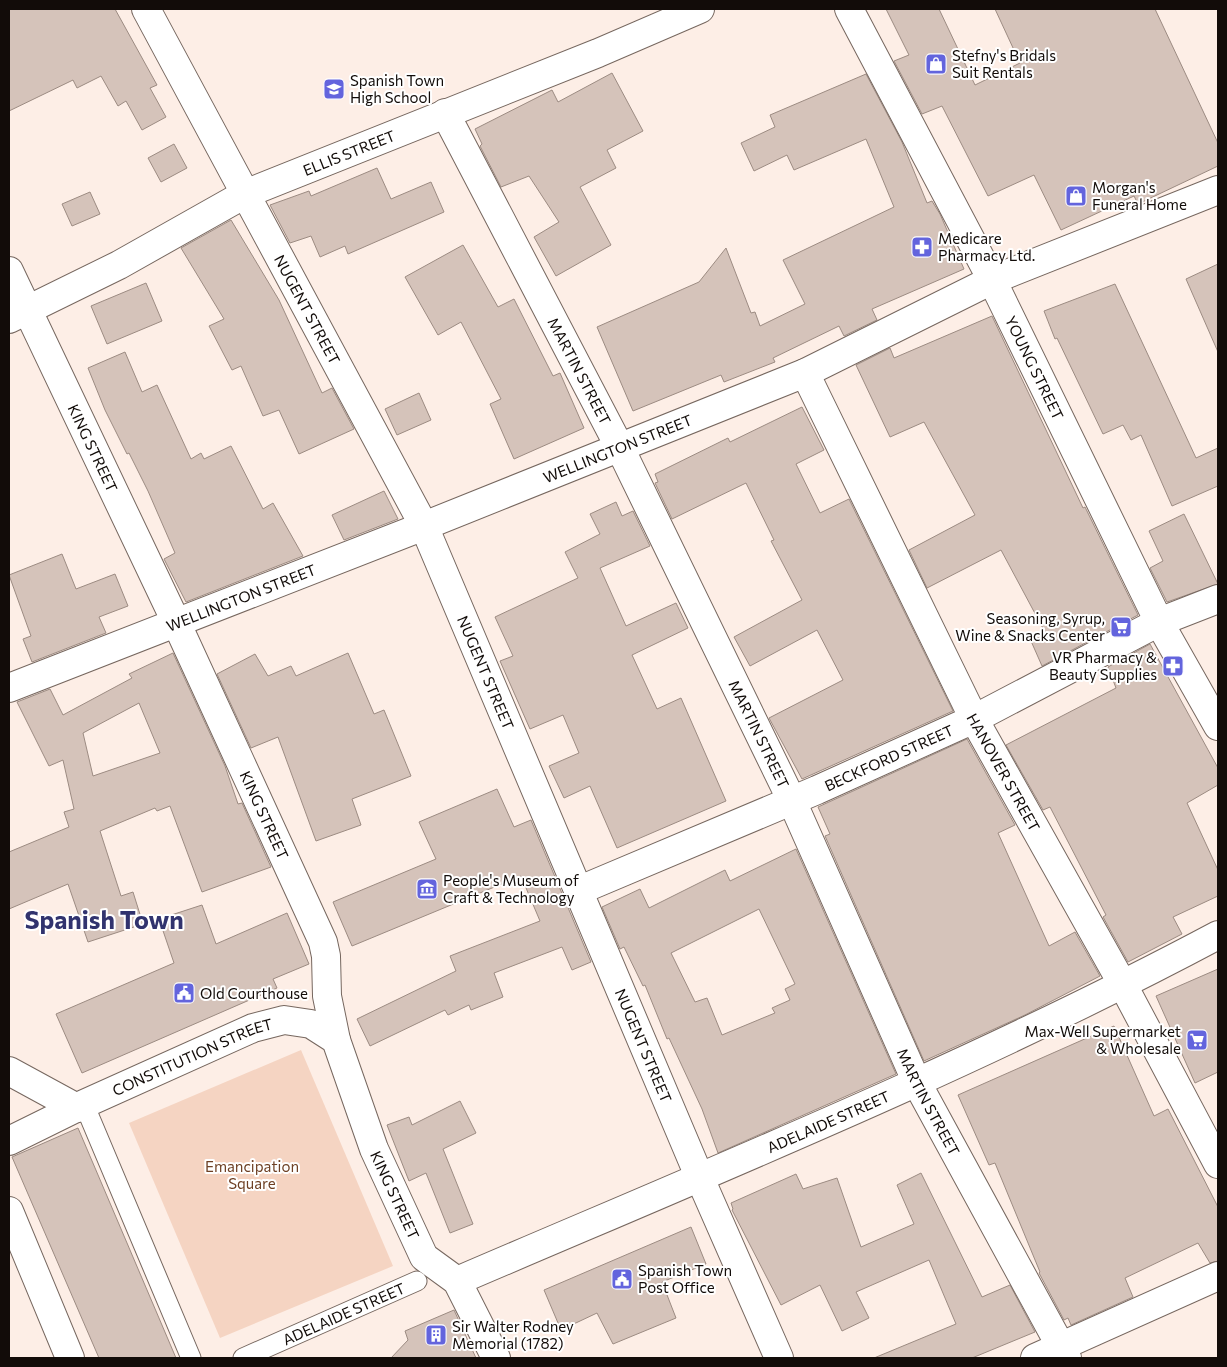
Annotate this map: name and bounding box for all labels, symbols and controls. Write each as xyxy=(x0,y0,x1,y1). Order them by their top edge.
place label: Stefny's Bridals Suit Rentals xyxy=(952,46,1056,81)
shop icon: Stefny's Bridals Suit Rentals xyxy=(924,52,948,76)
place label: Spanish Town High School xyxy=(350,71,444,106)
school or university icon: Spanish Town High School xyxy=(322,77,346,101)
street label: ELLIS STREET xyxy=(300,126,398,179)
place label: Morgan's Funeral Home xyxy=(1092,178,1187,213)
shop icon: Morgan's Funeral Home xyxy=(1064,184,1088,208)
place label: Medicare Pharmacy Ltd. xyxy=(938,229,1035,264)
pharmacy icon: Medicare Pharmacy Ltd. xyxy=(910,235,934,259)
street label: NUGENT STREET xyxy=(271,251,344,368)
street label: YOUNG STREET xyxy=(1002,313,1068,423)
street label: MARTIN STREET xyxy=(544,314,615,428)
street label: KING STREET xyxy=(65,401,122,495)
street label: WELLINGTON STREET xyxy=(540,410,695,486)
street label: WELLINGTON STREET xyxy=(164,560,319,635)
place label: Seasoning, Syrup, Wine & Snacks Center xyxy=(955,609,1105,644)
street label: NUGENT STREET xyxy=(454,613,518,732)
supermarket icon: Seasoning, Syrup, Wine & Snacks Center xyxy=(1109,615,1133,639)
place label: VR Pharmacy & Beauty Supplies xyxy=(1049,648,1157,683)
pharmacy icon: VR Pharmacy & Beauty Supplies xyxy=(1161,654,1185,678)
street label: MARTIN STREET xyxy=(725,677,793,791)
street label: HANOVER STREET xyxy=(963,710,1044,835)
street label: BECKFORD STREET xyxy=(821,720,956,794)
street label: KING STREET xyxy=(237,768,293,862)
place label: People's Museum of Craft & Technology xyxy=(443,871,579,906)
museum icon: People's Museum of Craft & Technology xyxy=(415,877,439,901)
district label: Spanish Town xyxy=(24,904,184,934)
public building icon: Old Courthouse xyxy=(172,981,196,1005)
place label: Old Courthouse xyxy=(200,984,308,1002)
street label: NUGENT STREET xyxy=(612,986,676,1105)
street label: CONSTITUTION STREET xyxy=(109,1014,275,1099)
place label: Max-Well Supermarket & Wholesale xyxy=(1024,1022,1181,1057)
supermarket icon: Max-Well Supermarket & Wholesale xyxy=(1185,1028,1209,1052)
street label: MARTIN STREET xyxy=(894,1045,964,1159)
street label: ADELAIDE STREET xyxy=(764,1086,893,1156)
street label: KING STREET xyxy=(367,1148,424,1242)
park label: Emancipation Square xyxy=(205,1157,299,1192)
place label: Spanish Town Post Office xyxy=(638,1261,732,1296)
public building icon: Spanish Town Post Office xyxy=(610,1267,634,1291)
street label: ADELAIDE STREET xyxy=(280,1278,408,1348)
place label: Sir Walter Rodney Memorial (1782) xyxy=(452,1317,574,1352)
building icon: Sir Walter Rodney Memorial (1782) xyxy=(424,1323,448,1347)

